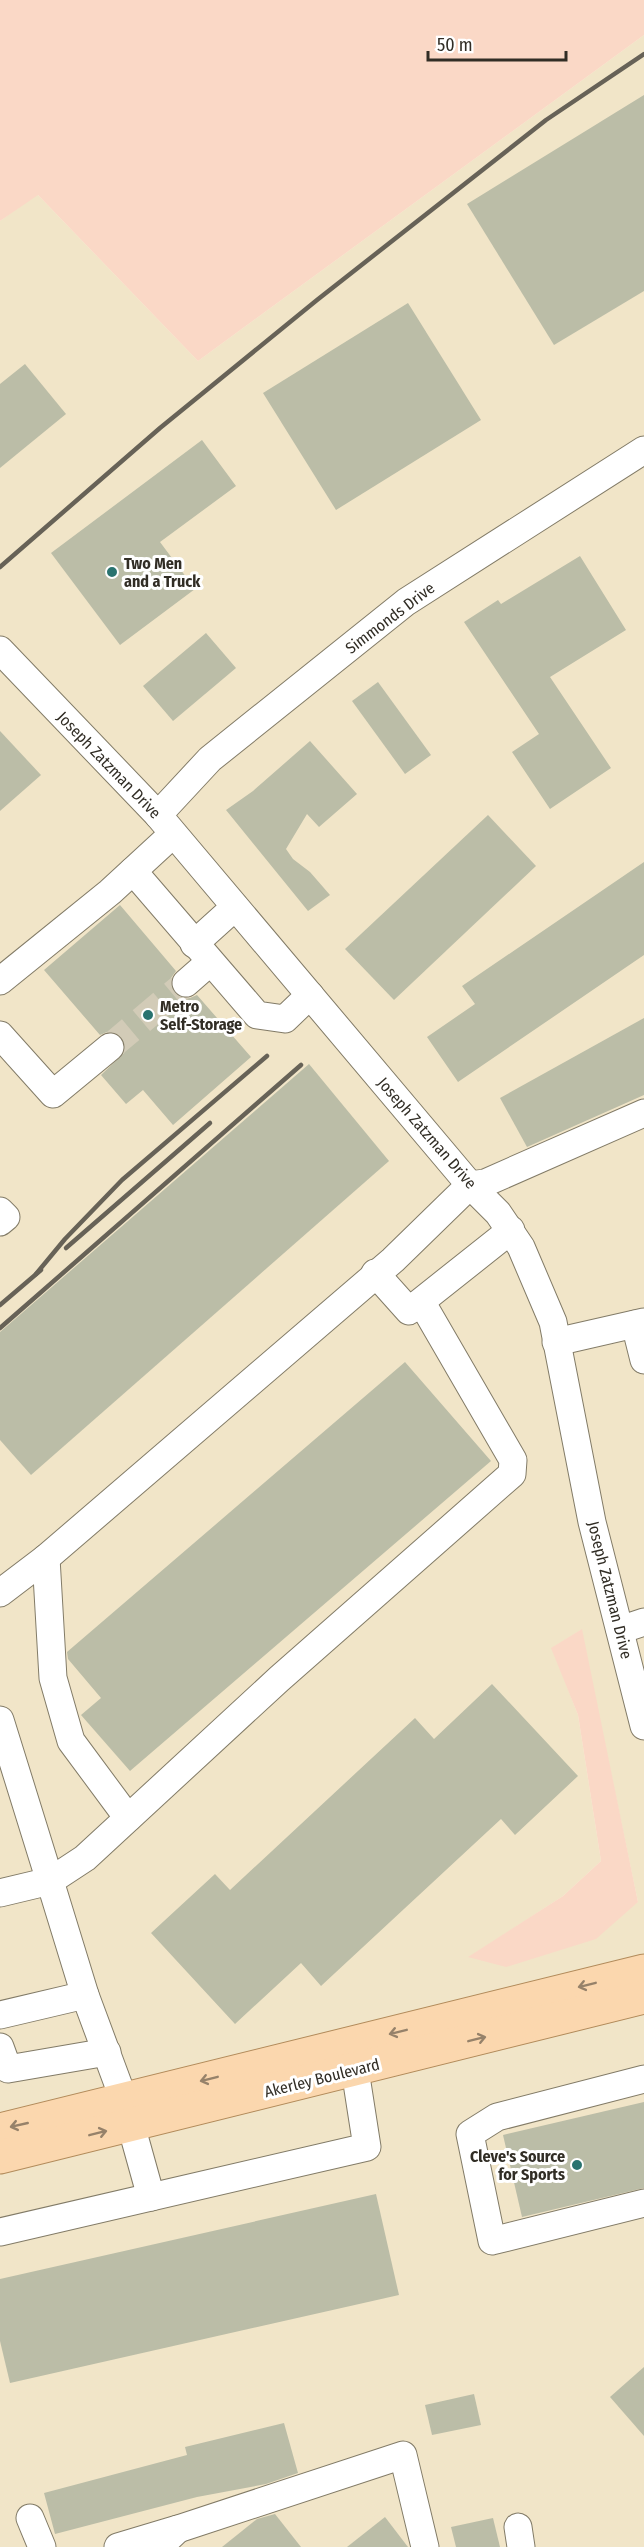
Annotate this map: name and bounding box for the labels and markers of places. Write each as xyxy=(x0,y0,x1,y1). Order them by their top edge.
place label: Two Men and a Truck xyxy=(124,554,201,591)
marker: Two Men and a Truck xyxy=(105,565,119,579)
place label: Metro Self-Storage xyxy=(160,997,242,1034)
marker: Metro Self-Storage xyxy=(141,1008,155,1022)
place label: Cleve's Source for Sports xyxy=(470,2147,565,2184)
marker: Cleve's Source for Sports xyxy=(570,2158,584,2172)

